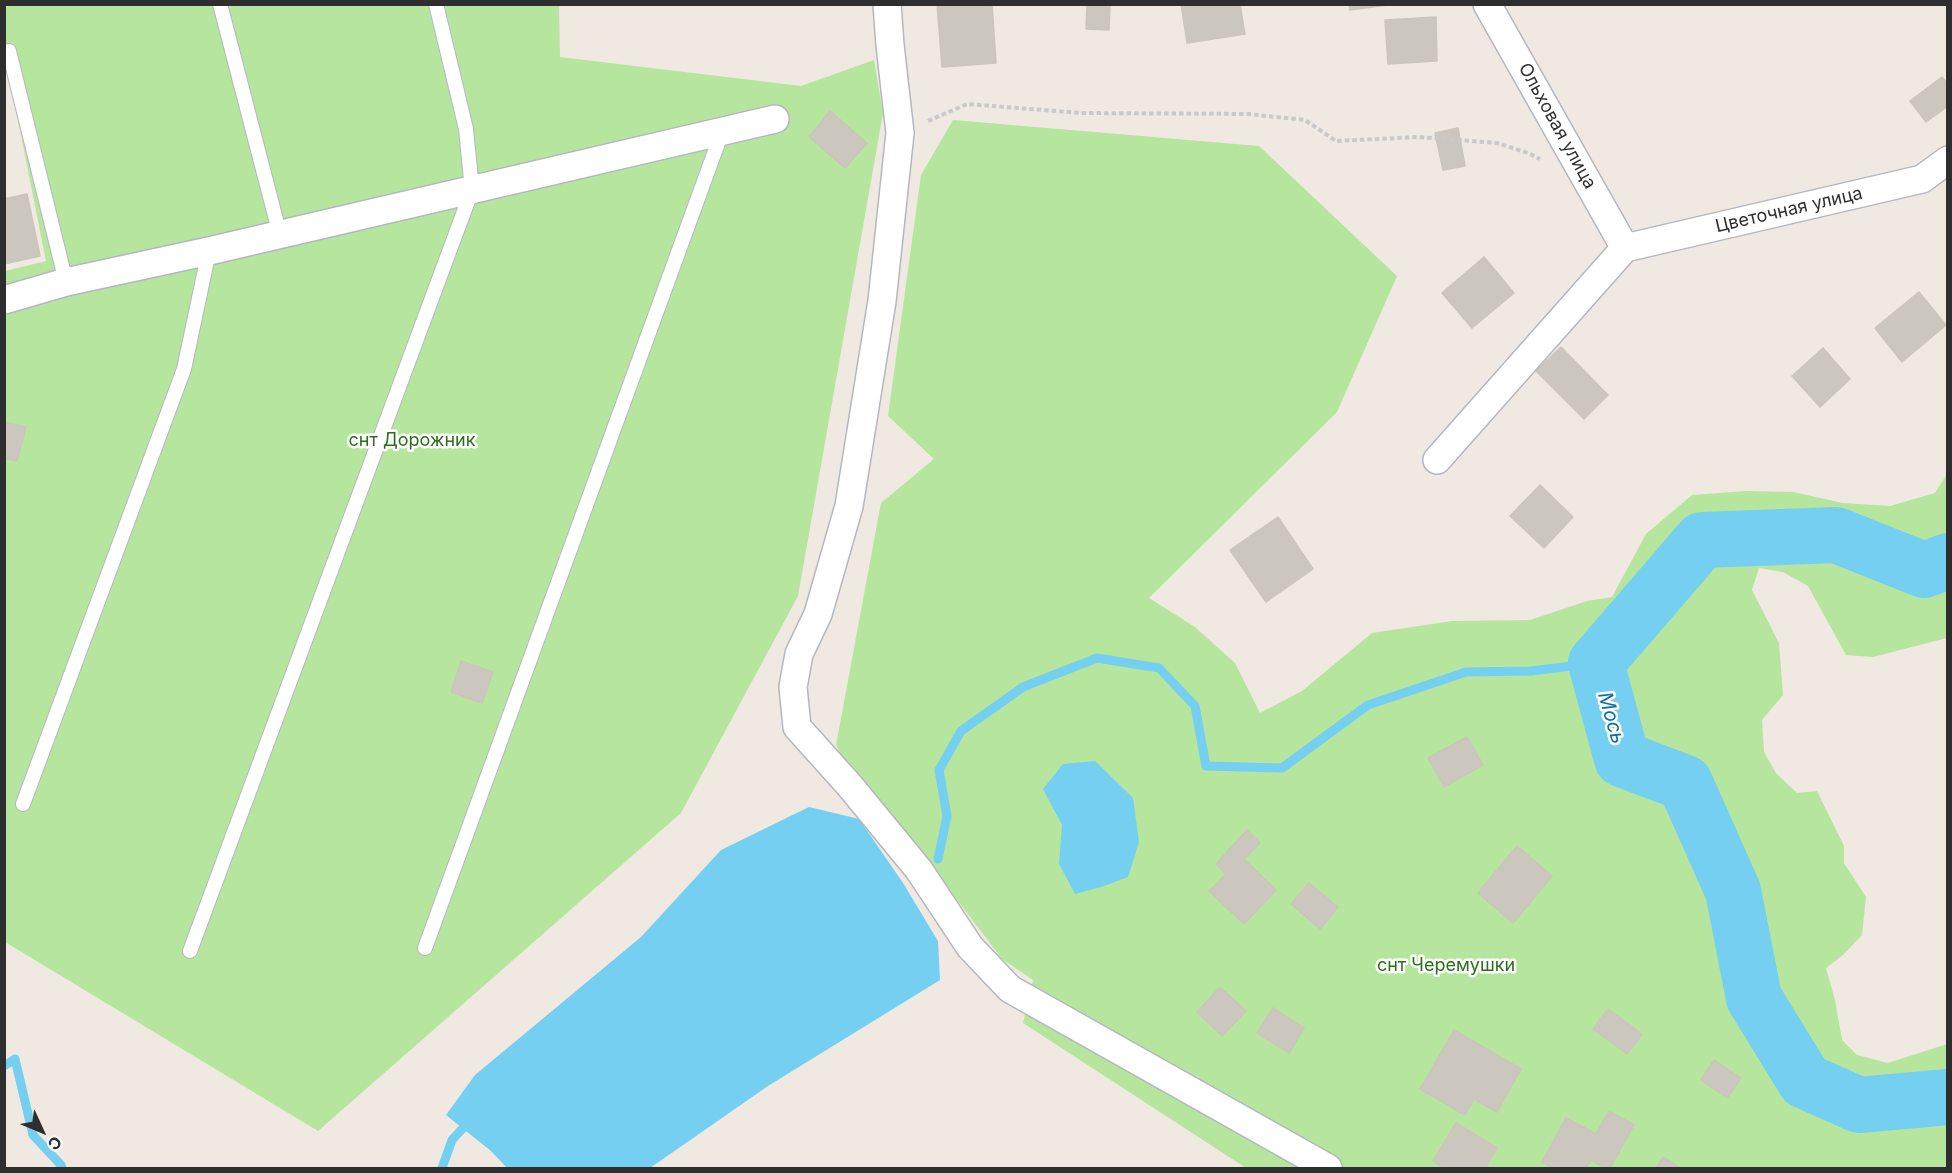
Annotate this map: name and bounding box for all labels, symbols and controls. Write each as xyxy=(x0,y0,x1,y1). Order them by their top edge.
street label: Ольховая улица xyxy=(1514,59,1600,193)
street label: Цветочная улица xyxy=(1713,183,1865,237)
park label: снт Дорожник xyxy=(349,430,475,452)
water label: Мось xyxy=(1592,689,1630,747)
park label: снт Черемушки xyxy=(1377,955,1515,977)
north arrow xyxy=(12,1101,72,1161)
text: С xyxy=(44,1132,66,1155)

